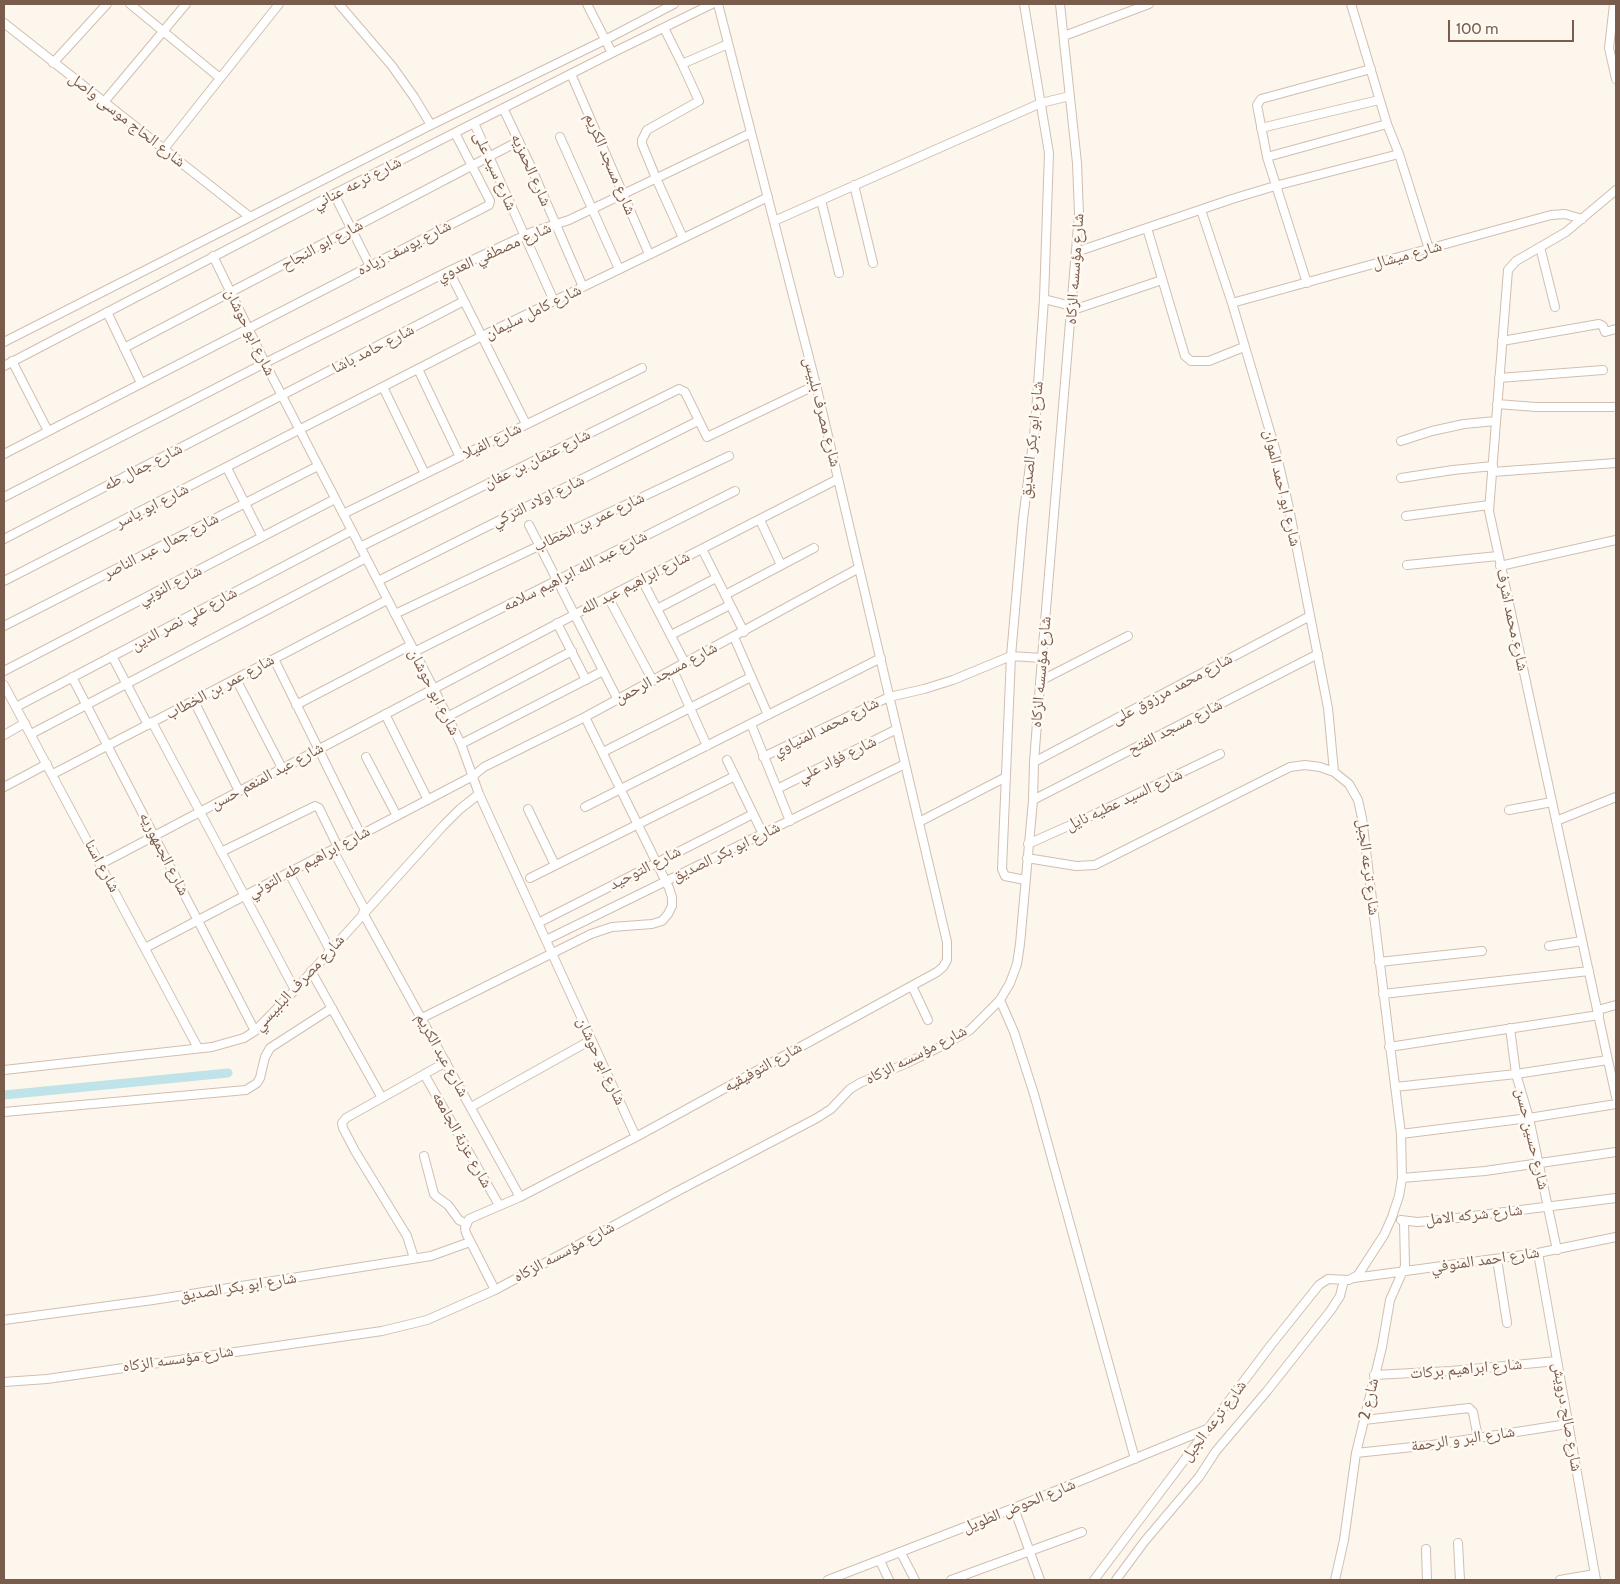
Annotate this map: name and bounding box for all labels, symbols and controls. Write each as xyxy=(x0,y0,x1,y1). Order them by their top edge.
scale bar xyxy=(1450,10,1576,42)
text: 100 m xyxy=(1456,20,1498,38)
street label: شارع الحاج موسى واصل xyxy=(65,68,189,172)
street label: شارع مسجد الكريم xyxy=(580,110,640,218)
street label: شارع سيد على xyxy=(469,129,521,213)
street label: شارع الحمزيه xyxy=(506,131,556,209)
street label: شارع ترعه عناني xyxy=(309,152,405,214)
street label: شارع مؤسسه الزكاه xyxy=(1062,213,1088,325)
street label: شارع ابو النجاح xyxy=(278,215,366,275)
street label: شارع يوسف زياده xyxy=(354,216,454,280)
street label: شارع مصطفي العدوي xyxy=(434,218,554,286)
street label: شارع ميشال xyxy=(1370,237,1444,273)
street label: شارع كامل سليمان xyxy=(481,280,585,344)
street label: شارع ابو حوشان xyxy=(221,285,279,379)
street label: شارع حامد باشا xyxy=(329,320,417,378)
street label: شارع مصرف بلبيس xyxy=(799,355,845,469)
street label: شارع ابو بكر الصديق xyxy=(1016,380,1048,500)
street label: شارع الفيلا xyxy=(460,419,524,463)
street label: شارع عثمان بن عفان xyxy=(480,425,594,493)
street label: شارع ابو احمد الموان xyxy=(1259,428,1305,548)
street label: شارع جمال طه xyxy=(100,439,186,495)
street label: شارع اولاد التركي xyxy=(488,470,588,532)
street label: شارع ابو ياسر xyxy=(112,479,192,533)
street label: شارع عمر بن الخطاب xyxy=(530,488,648,556)
street label: شارع جمال عبد الناصر xyxy=(100,509,222,583)
street label: شارع عبد الله ابراهيم سلامه xyxy=(500,526,650,616)
street label: شارع ابراهيم عبد الله xyxy=(577,547,693,619)
street label: شارع النوبي xyxy=(135,561,205,609)
street label: شارع محمد اشرف xyxy=(1492,567,1532,673)
street label: شارع علي نصر الدين xyxy=(128,583,240,655)
street label: شارع مؤسسه الزكاه xyxy=(1027,616,1055,728)
street label: شارع مسجد الرحمن xyxy=(611,638,721,708)
street label: شارع ابو حوشان xyxy=(404,645,464,739)
street label: شارع محمد مرزوق على xyxy=(1108,649,1236,729)
street label: شارع عمر بن الخطاب xyxy=(162,650,278,724)
street label: شارع محمد المنياوي xyxy=(770,693,882,761)
street label: شارع مسجد الفتح xyxy=(1125,695,1225,759)
street label: شارع فؤاد علي xyxy=(794,732,880,786)
street label: شارع عبد المنعم حسن xyxy=(207,738,327,814)
street label: شارع السيد عطيه نايل xyxy=(1062,764,1186,836)
street label: شارع الجمهوريه xyxy=(135,809,193,899)
street label: شارع ابو بكر الصديق xyxy=(669,817,783,887)
street label: شارع ترعه الجبل xyxy=(1353,818,1383,916)
street label: شارع ابراهيم طه التوني xyxy=(245,822,373,902)
street label: شارع اسنا xyxy=(80,836,124,896)
street label: شارع التوحيد xyxy=(606,842,684,894)
street label: شارع مصرف البلبيسي xyxy=(249,931,349,1035)
street label: شارع عبد الكريم xyxy=(411,1010,473,1100)
street label: شارع ابو حوشان xyxy=(572,1014,630,1108)
street label: شارع مؤسسه الزكاه xyxy=(862,1021,970,1089)
street label: شارع التوفيقيه xyxy=(721,1038,805,1096)
street label: شارع حسين حسن xyxy=(1511,1086,1553,1192)
street label: شارع عزبة الجامعه xyxy=(428,1089,496,1191)
street label: شارع شركه الامل xyxy=(1425,1200,1523,1230)
street label: شارع مؤسسه الزكاه xyxy=(510,1217,618,1287)
street label: شارع احمد المنوفي xyxy=(1429,1243,1541,1277)
street label: شارع ابو بكر الصديق xyxy=(178,1268,298,1306)
street label: شارع مؤسسه الزكاه xyxy=(121,1342,235,1376)
street label: شارع ابراهيم بركات xyxy=(1409,1355,1523,1383)
street label: شارع صالح درويش xyxy=(1548,1361,1586,1473)
street label: شارع 2 xyxy=(1355,1376,1383,1422)
street label: شارع ترعه الجبل xyxy=(1177,1377,1251,1465)
street label: شارع البر و الرحمة xyxy=(1410,1422,1516,1456)
street label: شارع الحوض الطويل xyxy=(960,1475,1078,1537)

